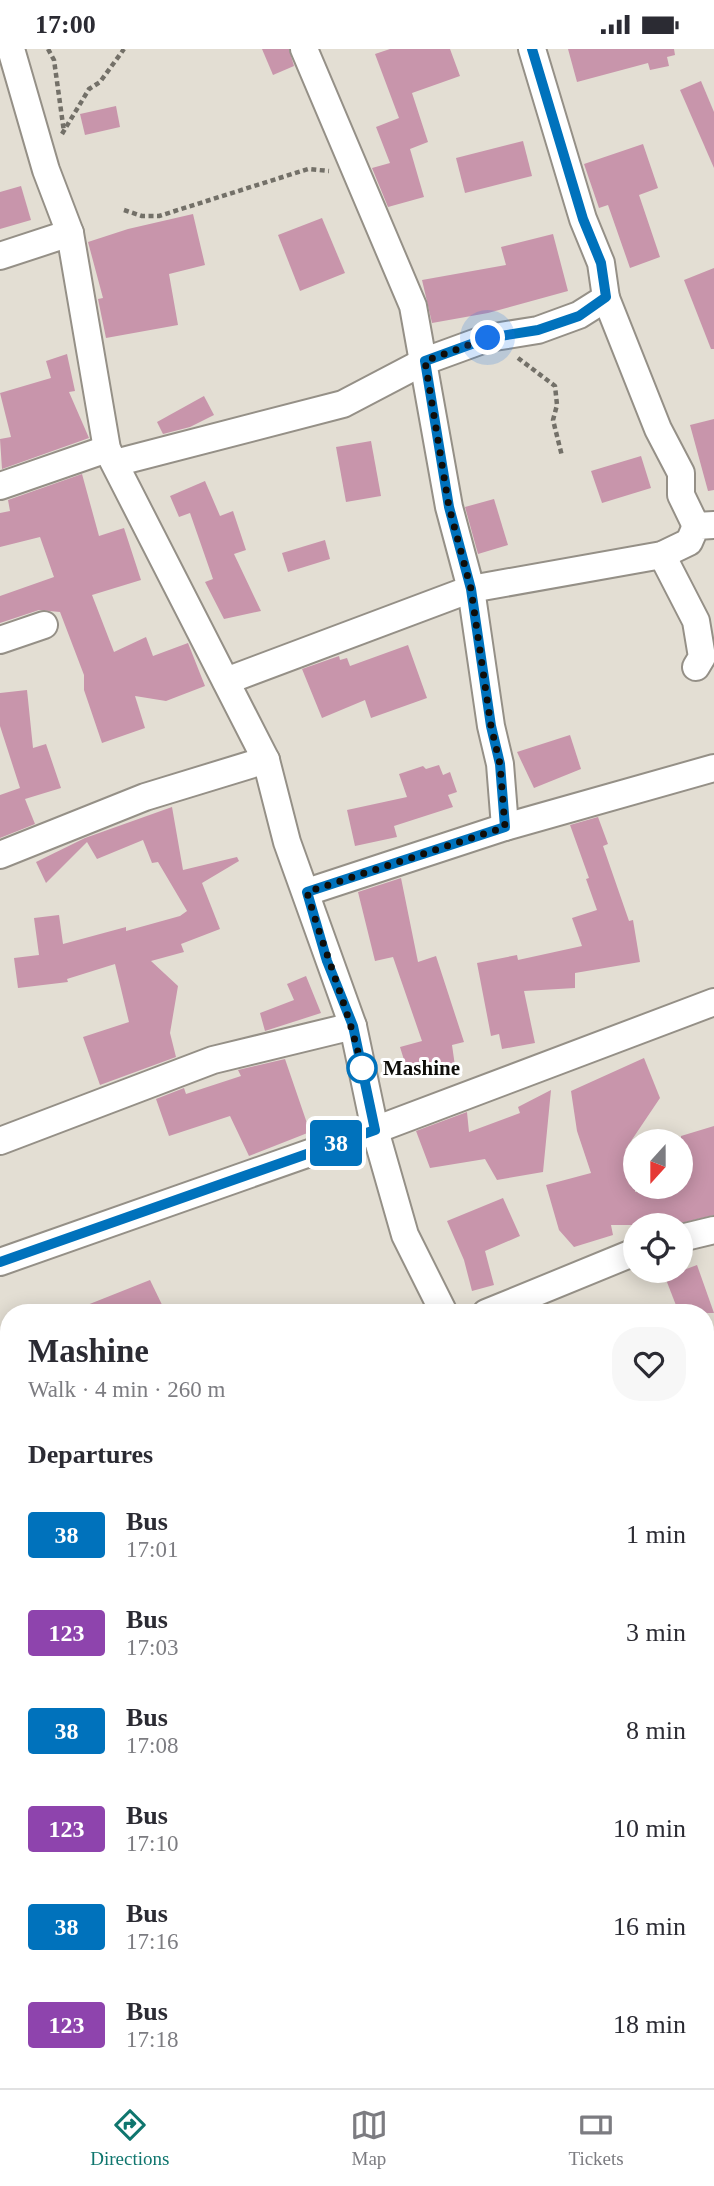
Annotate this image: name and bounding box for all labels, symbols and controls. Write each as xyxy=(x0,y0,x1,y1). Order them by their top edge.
text: 17:00 xyxy=(35,10,96,39)
your location xyxy=(470,320,505,355)
marker: Mashine xyxy=(347,1053,377,1083)
place label: Mashine xyxy=(383,1056,460,1080)
line badge: 38 xyxy=(304,1120,368,1166)
north arrow xyxy=(623,1129,693,1199)
map controls xyxy=(623,1129,693,1283)
text: 38 xyxy=(324,1130,348,1156)
button: locate xyxy=(623,1213,693,1283)
button: heart xyxy=(612,1327,686,1401)
text: Mashine xyxy=(28,1333,149,1369)
text: Walk · 4 min · 260 m xyxy=(28,1377,225,1402)
text: Departures xyxy=(28,1440,153,1469)
text: Bus xyxy=(126,1507,168,1536)
text: 1 min xyxy=(626,1520,686,1549)
text: 38 xyxy=(55,1522,79,1548)
text: 17:01 xyxy=(126,1537,178,1562)
text: Bus xyxy=(126,1605,168,1634)
text: 3 min xyxy=(626,1618,686,1647)
text: 123 xyxy=(49,1620,85,1646)
text: 17:03 xyxy=(126,1635,178,1660)
text: Bus xyxy=(126,1703,168,1732)
text: 8 min xyxy=(626,1716,686,1745)
text: 38 xyxy=(55,1718,79,1744)
text: 17:08 xyxy=(126,1733,178,1758)
text: Bus xyxy=(126,1801,168,1830)
text: 10 min xyxy=(613,1814,686,1843)
text: 123 xyxy=(49,1816,85,1842)
text: 17:10 xyxy=(126,1831,178,1856)
text: Bus xyxy=(126,1899,168,1928)
text: 16 min xyxy=(613,1912,686,1941)
text: 38 xyxy=(55,1914,79,1940)
text: 17:16 xyxy=(126,1929,178,1954)
text: Bus xyxy=(126,1997,168,2026)
text: 18 min xyxy=(613,2010,686,2039)
text: 123 xyxy=(49,2012,85,2038)
text: 17:18 xyxy=(126,2027,178,2052)
tab: Directions xyxy=(90,2106,169,2170)
tab: Map xyxy=(350,2106,388,2170)
tab: Tickets xyxy=(568,2106,624,2170)

